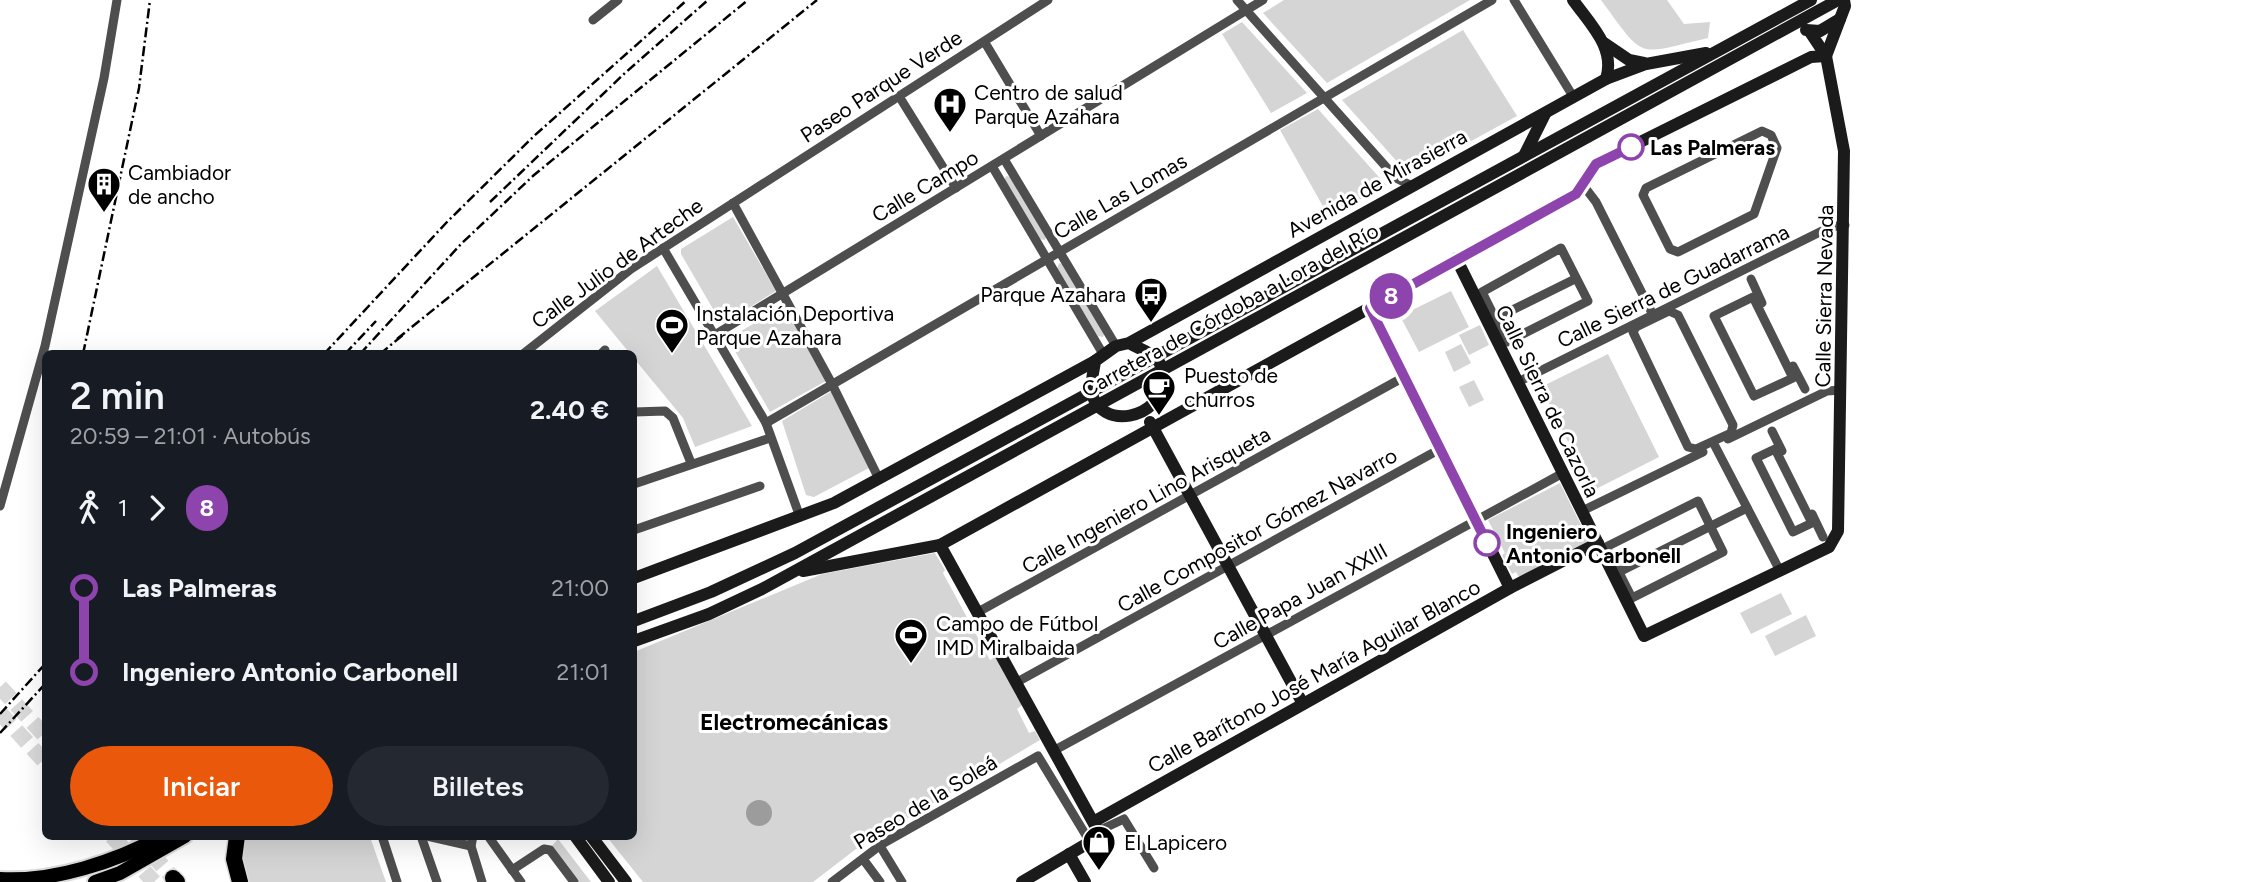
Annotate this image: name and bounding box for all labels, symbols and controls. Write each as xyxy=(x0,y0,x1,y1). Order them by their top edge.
street label: Paseo Parque Verde xyxy=(796,24,966,148)
place label: Centro de salud Parque Azahara xyxy=(974,80,1123,129)
hospital icon: Centro de salud Parque Azahara xyxy=(931,85,969,134)
street label: Avenida de Mirasierra xyxy=(1283,123,1471,243)
marker: Las Palmeras xyxy=(1618,134,1644,160)
place label: Las Palmeras xyxy=(1650,135,1775,160)
street label: Calle Campo xyxy=(867,144,983,228)
street label: Calle Las Lomas xyxy=(1049,148,1191,244)
place label: Cambiador de ancho xyxy=(128,160,231,209)
building icon: Cambiador de ancho xyxy=(85,165,123,214)
street label: Calle Julio de Arteche xyxy=(527,193,707,333)
street label: Calle Sierra Nevada xyxy=(1810,204,1838,388)
street label: Carretera de Córdoba a Lora del Río xyxy=(1077,218,1383,402)
street label: Calle Sierra de Guadarrama xyxy=(1553,219,1793,353)
line badge: 8 xyxy=(1368,273,1414,319)
bus stop icon: Parque Azahara xyxy=(1132,275,1170,324)
text: 8 xyxy=(1384,281,1398,310)
place label: Parque Azahara xyxy=(980,282,1126,307)
place label: Instalación Deportiva Parque Azahara xyxy=(696,301,894,350)
street label: Calle Sierra de Cazorla xyxy=(1491,301,1605,501)
sports icon: Instalación Deportiva Parque Azahara xyxy=(653,306,691,355)
place label: Puesto de churros xyxy=(1184,363,1278,412)
cafe icon: Puesto de churros xyxy=(1140,368,1178,417)
text: 2 min xyxy=(70,373,165,419)
text: 2.40 € xyxy=(530,394,609,426)
street label: Calle Ingeniero Lino Arisqueta xyxy=(1017,421,1275,579)
text: 20:59 – 21:01 · Autobús xyxy=(70,422,311,450)
street label: Calle Compositor Gómez Navarro xyxy=(1113,442,1401,618)
icon: walk xyxy=(70,489,108,527)
icon: forward xyxy=(138,489,176,527)
text: 8 xyxy=(200,493,214,522)
text: 1 xyxy=(118,494,128,522)
place label: Ingeniero Antonio Carbonell xyxy=(1506,519,1681,568)
marker: Ingeniero Antonio Carbonell xyxy=(1474,530,1500,556)
street label: Calle Papa Juan XXIII xyxy=(1208,538,1392,654)
text: Las Palmeras xyxy=(122,572,277,604)
text: 21:00 xyxy=(551,574,609,602)
street label: Calle Barítono José María Aguilar Blanco xyxy=(1143,574,1485,778)
place label: Campo de Fútbol IMD Miralbaida xyxy=(936,611,1098,660)
sports icon: Campo de Fútbol IMD Miralbaida xyxy=(892,616,930,665)
text: Ingeniero Antonio Carbonell xyxy=(122,656,458,688)
text: 21:01 xyxy=(557,658,609,686)
district label: Electromecánicas xyxy=(700,708,888,736)
button: Iniciar xyxy=(70,746,333,826)
button: Billetes xyxy=(347,746,609,826)
street label: Paseo de la Soleá xyxy=(849,749,1001,855)
shop icon: El Lapicero xyxy=(1080,823,1118,872)
place label: El Lapicero xyxy=(1124,830,1227,855)

